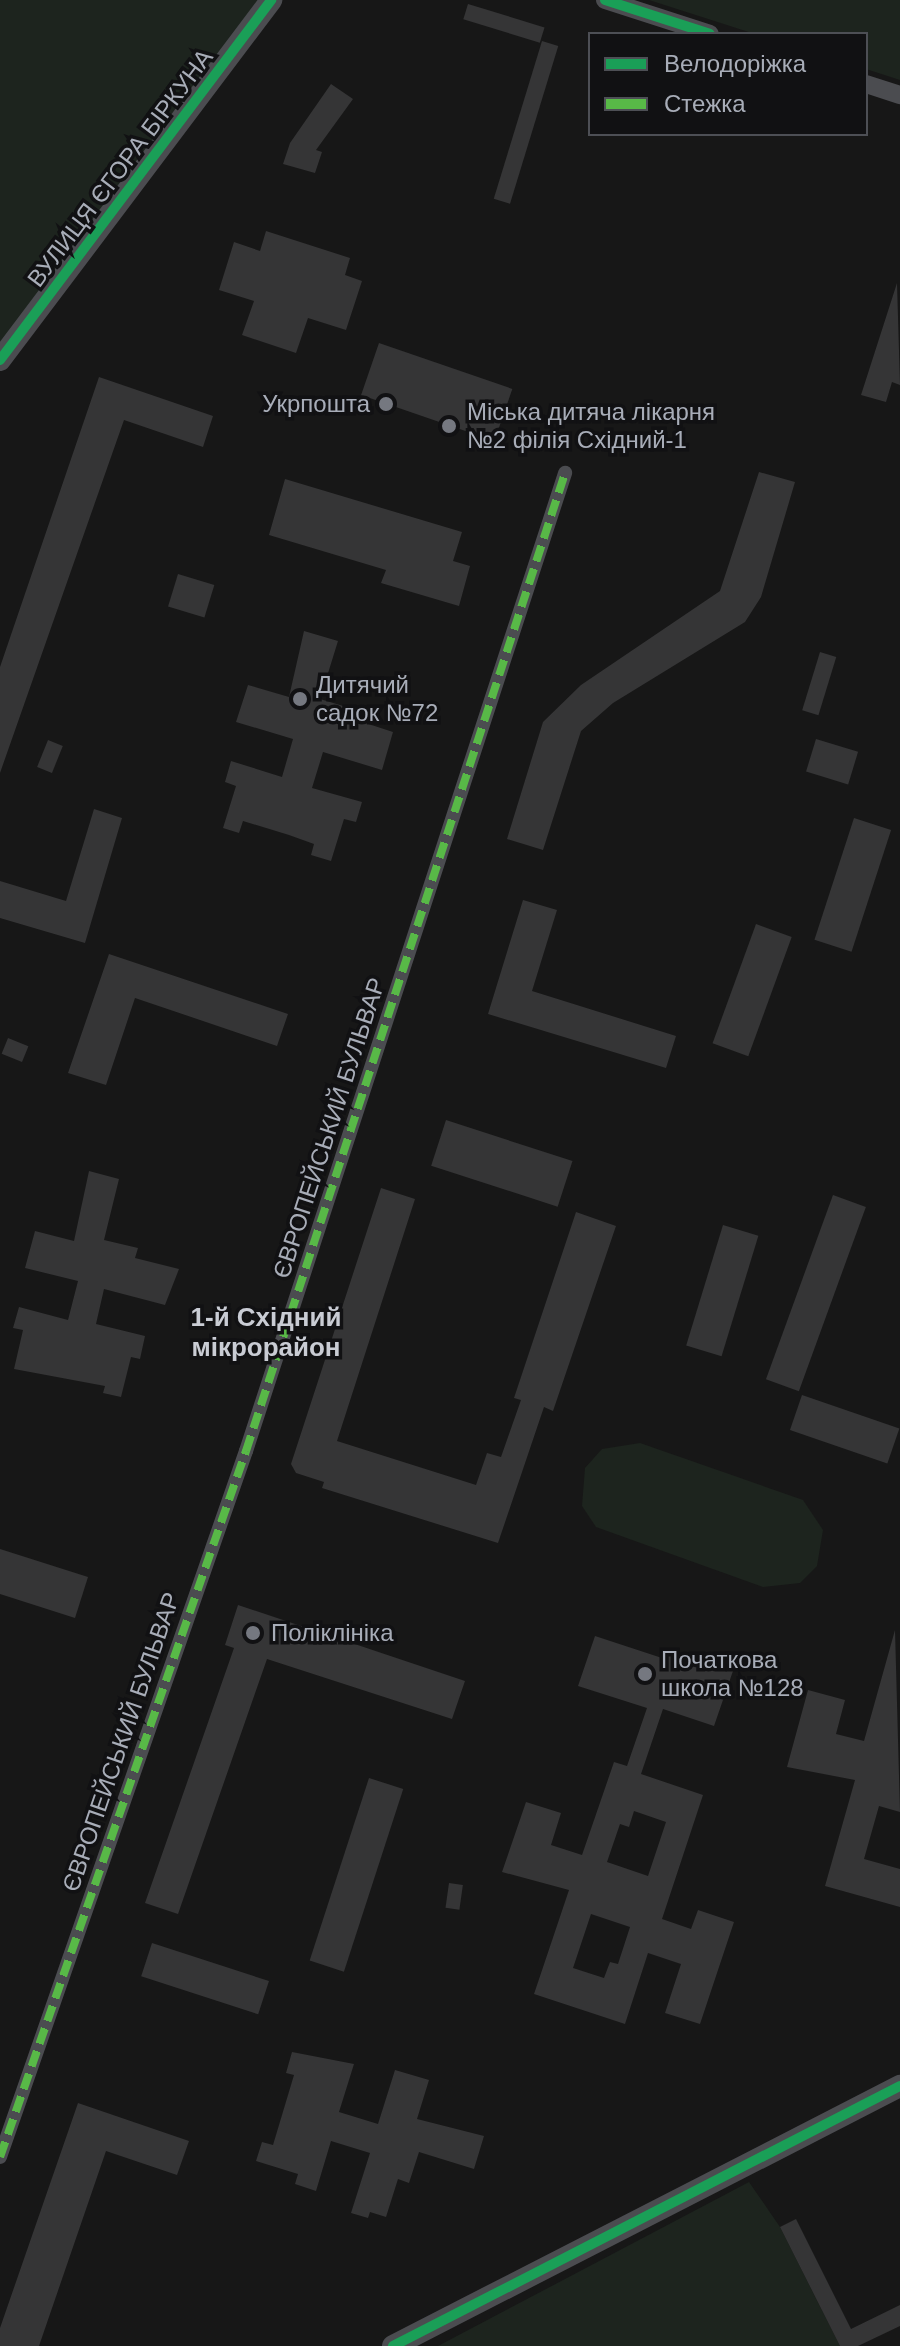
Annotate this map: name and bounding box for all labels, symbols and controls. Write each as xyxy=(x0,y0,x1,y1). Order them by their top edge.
legend xyxy=(588,32,868,136)
street label: ВУЛИЦЯ ЄГОРА БІРКУНА xyxy=(21,43,219,293)
text: Велодоріжка xyxy=(664,50,806,77)
text: Стежка xyxy=(664,90,746,117)
place label: Укрпошта xyxy=(262,390,370,418)
marker: Укрпошта xyxy=(377,395,395,413)
place label: Міська дитяча лікарня №2 філія Східний-1 xyxy=(467,398,715,454)
marker: Міська дитяча лікарня №2 філія Східний-1 xyxy=(438,415,460,437)
place label: Дитячий садок №72 xyxy=(316,671,438,727)
marker: Дитячий садок №72 xyxy=(291,690,309,708)
street label: ЄВРОПЕЙСЬКИЙ БУЛЬВАР xyxy=(267,974,391,1282)
district label: 1-й Східний мікрорайон xyxy=(191,1302,341,1364)
street label: ЄВРОПЕЙСЬКИЙ БУЛЬВАР xyxy=(56,1589,186,1895)
place label: Поліклініка xyxy=(271,1619,393,1647)
marker: Поліклініка xyxy=(242,1622,264,1644)
place label: Початкова школа №128 xyxy=(661,1646,804,1702)
marker: Початкова школа №128 xyxy=(636,1665,654,1683)

